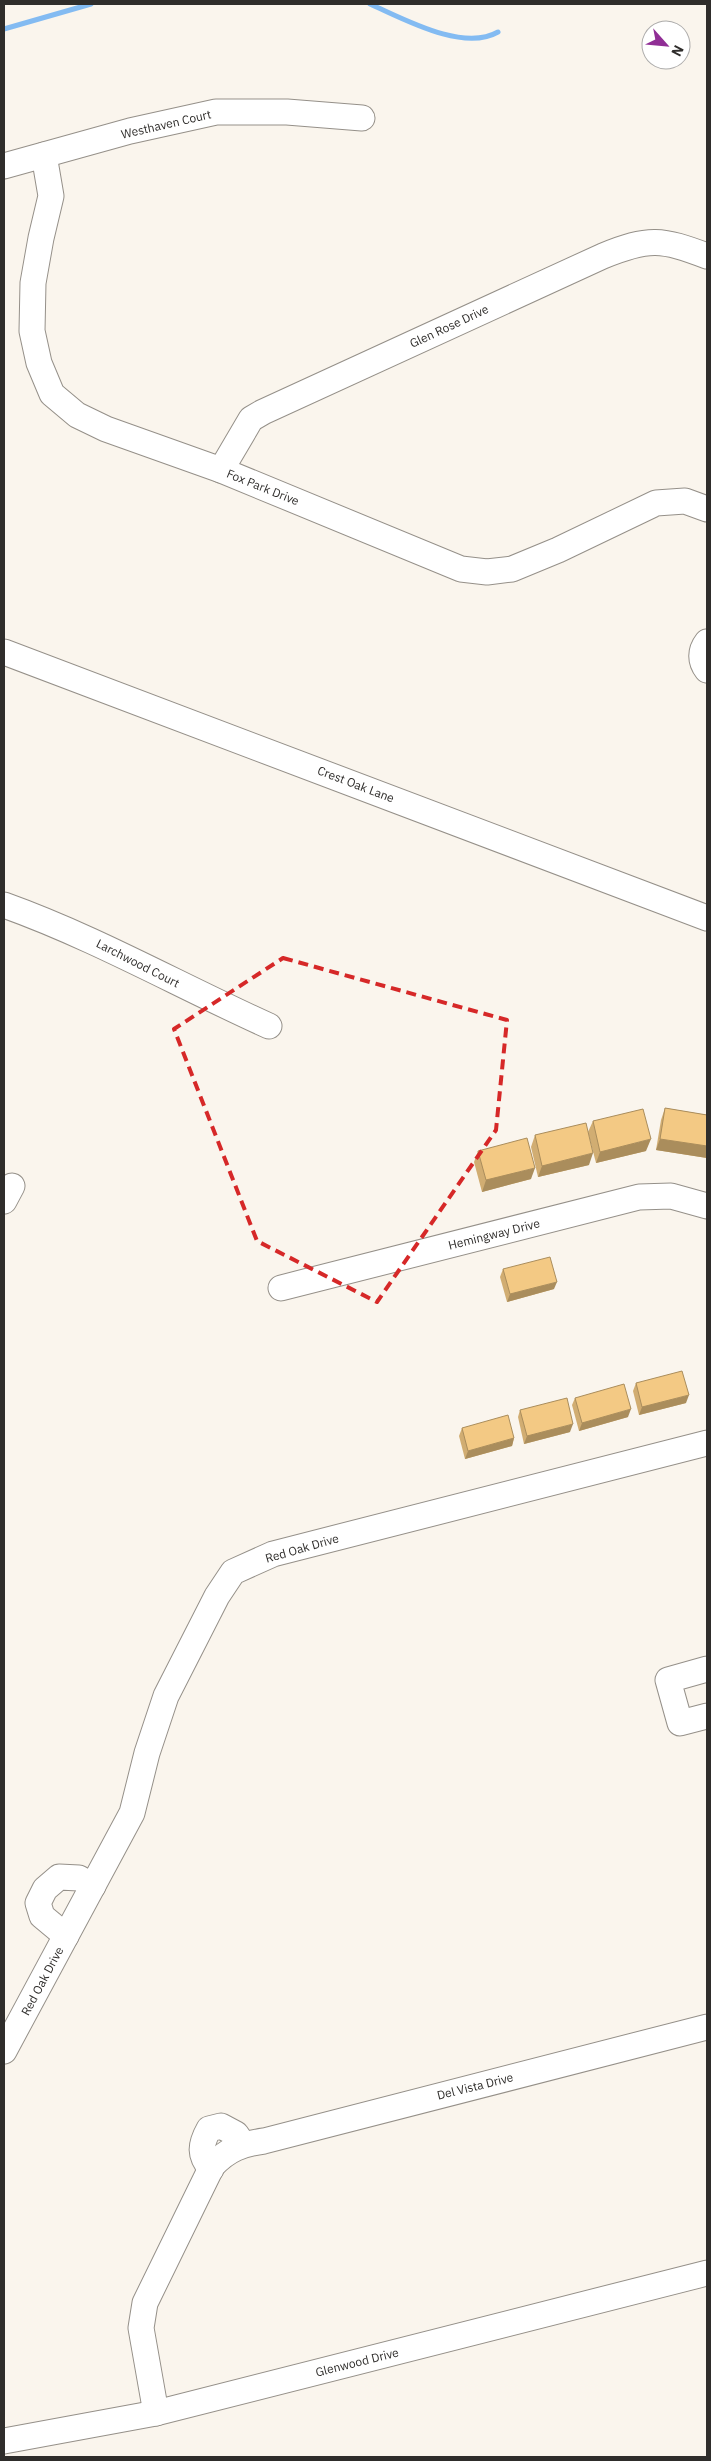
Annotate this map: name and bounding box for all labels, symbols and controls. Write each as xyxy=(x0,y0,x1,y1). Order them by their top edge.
north arrow xyxy=(641,20,691,70)
text: N xyxy=(667,42,688,60)
street label: Westhaven Court xyxy=(120,106,212,142)
street label: Glen Rose Drive xyxy=(407,301,491,351)
street label: Fox Park Drive xyxy=(225,466,302,509)
street label: Crest Oak Lane xyxy=(315,762,397,806)
street label: Larchwood Court xyxy=(94,936,182,990)
street label: Hemingway Drive xyxy=(447,1215,542,1253)
street label: Red Oak Drive xyxy=(264,1530,341,1566)
street label: Red Oak Drive xyxy=(18,1944,67,2018)
street label: Del Vista Drive xyxy=(435,2069,515,2103)
street label: Glenwood Drive xyxy=(314,2344,401,2380)

